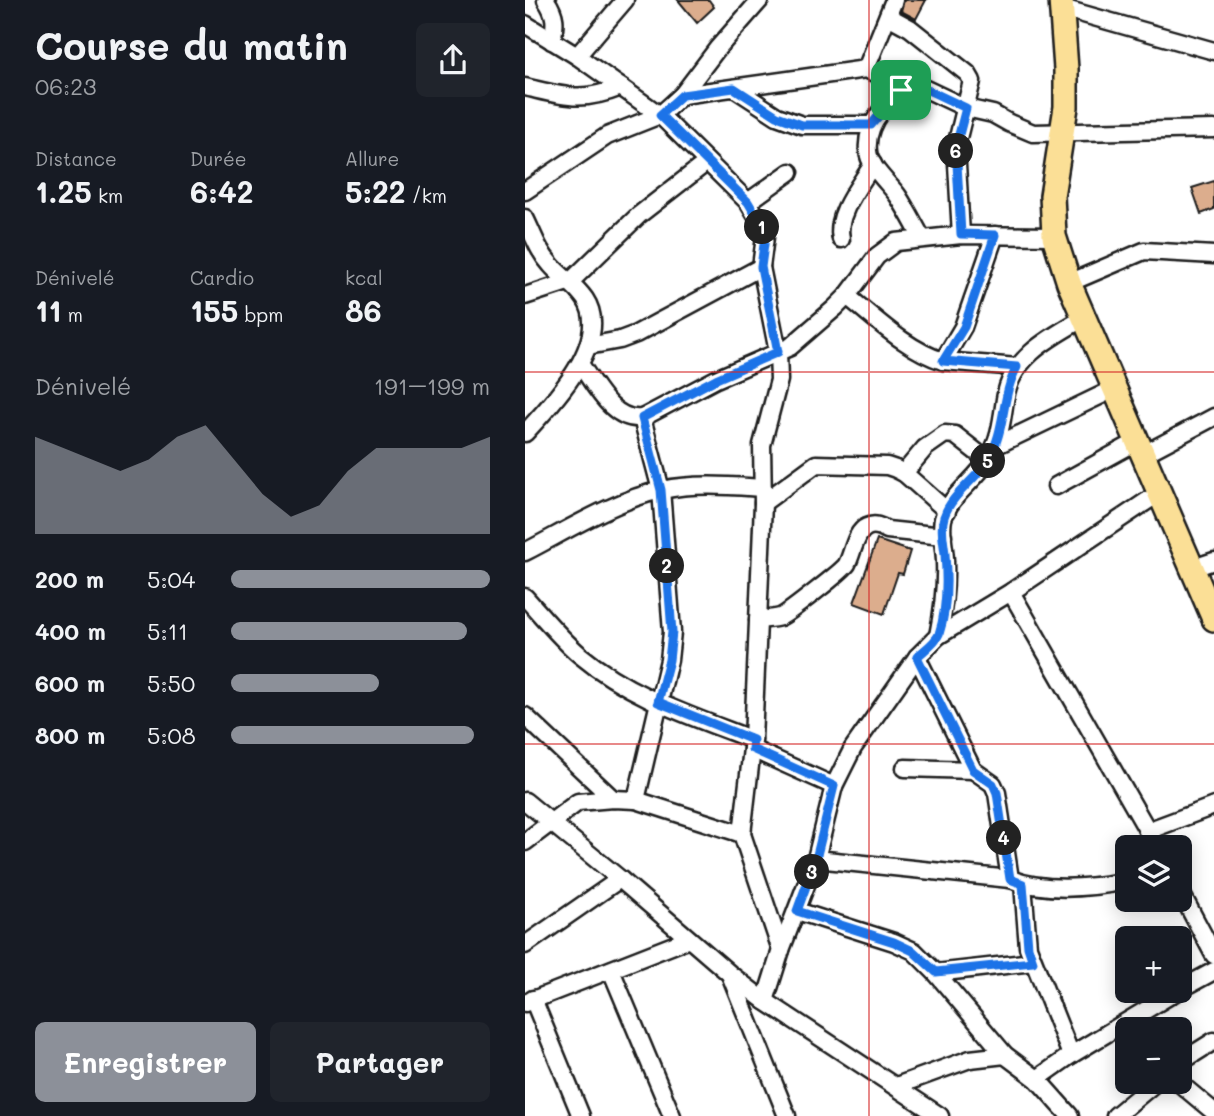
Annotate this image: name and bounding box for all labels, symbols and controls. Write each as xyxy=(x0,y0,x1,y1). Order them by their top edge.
text: Course du matin xyxy=(35,20,348,70)
button: share xyxy=(416,23,490,97)
pin xyxy=(871,60,931,120)
text: 06:23 xyxy=(35,71,97,101)
icon: arrive xyxy=(882,71,920,109)
pin: 6 xyxy=(939,134,973,168)
text: 6 xyxy=(950,138,961,163)
text: Distance xyxy=(35,146,117,171)
text: Durée xyxy=(190,146,247,171)
text: Allure xyxy=(345,146,399,171)
text: 1.25 xyxy=(35,171,92,211)
text: 6:42 xyxy=(190,171,253,211)
text: 5:22 xyxy=(345,171,406,211)
text: km xyxy=(92,183,123,208)
text: /km xyxy=(406,183,447,208)
pin: 1 xyxy=(744,210,779,244)
text: 1 xyxy=(757,214,766,239)
text: Dénivelé xyxy=(35,265,115,290)
text: Cardio xyxy=(190,265,254,290)
text: kcal xyxy=(345,265,383,290)
text: 11 xyxy=(35,290,62,330)
text: 155 xyxy=(190,290,238,330)
text: 86 xyxy=(345,290,382,330)
text: m xyxy=(62,302,83,327)
text: bpm xyxy=(238,302,283,327)
text: Dénivelé xyxy=(35,371,131,401)
text: 191–199 m xyxy=(374,371,490,401)
pin: 5 xyxy=(971,444,1005,478)
text: 5 xyxy=(982,448,993,473)
pin: 2 xyxy=(649,548,685,584)
text: 2 xyxy=(661,553,672,578)
text: 200 m xyxy=(35,564,104,594)
text: 5:04 xyxy=(147,564,195,594)
text: 400 m xyxy=(35,616,106,646)
text: 5:11 xyxy=(147,616,188,646)
text: 600 m xyxy=(35,668,105,698)
text: 5:50 xyxy=(147,668,195,698)
text: 800 m xyxy=(35,720,105,750)
text: 5:08 xyxy=(147,720,196,750)
pin: 4 xyxy=(987,820,1021,856)
text: 4 xyxy=(997,825,1010,850)
map controls xyxy=(1115,835,1192,1094)
button: layers xyxy=(1115,835,1192,912)
pin: 3 xyxy=(795,854,829,890)
text: 3 xyxy=(806,859,817,884)
button: + xyxy=(1115,926,1192,1003)
button: − xyxy=(1115,1017,1192,1094)
button: Enregistrer xyxy=(35,1022,256,1102)
button: Partager xyxy=(270,1022,490,1102)

